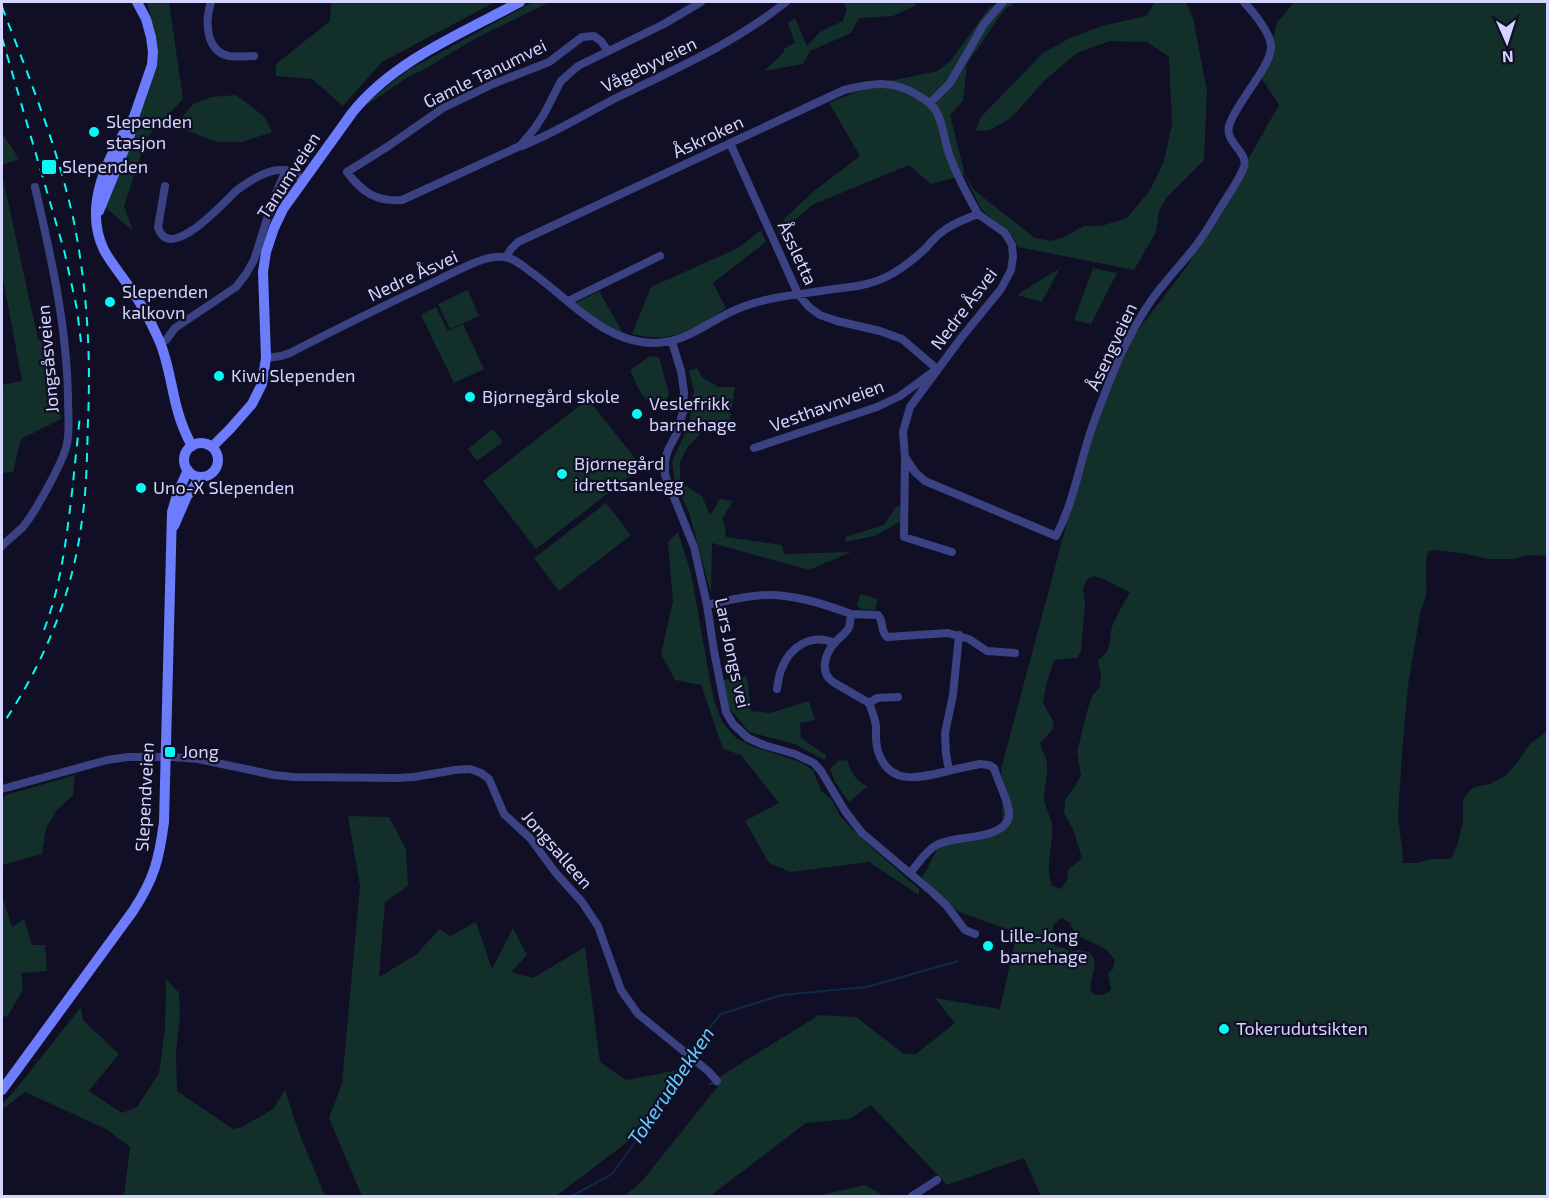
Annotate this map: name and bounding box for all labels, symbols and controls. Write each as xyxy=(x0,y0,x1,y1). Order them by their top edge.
north arrow xyxy=(1477,12,1537,72)
street label: Vågebyveien xyxy=(597,32,700,97)
street label: Gamle Tanumvei xyxy=(419,34,550,112)
text: N xyxy=(1502,48,1514,67)
place label: Slependen stasjon xyxy=(106,110,192,153)
street label: Åskroken xyxy=(669,110,747,162)
marker: Slependen stasjon xyxy=(87,125,101,139)
street label: Tanumveien xyxy=(252,128,324,223)
place label: Slependen xyxy=(62,155,148,177)
marker: Slependen xyxy=(40,158,58,176)
street label: Åssletta xyxy=(774,217,822,288)
street label: Nedre Åsvei xyxy=(364,245,461,306)
street label: Nedre Åsvei xyxy=(925,263,1001,354)
place label: Slependen kalkovn xyxy=(122,280,208,323)
marker: Slependen kalkovn xyxy=(103,295,117,309)
street label: Åsengveien xyxy=(1081,299,1141,394)
street label: Jongsåsveien xyxy=(31,304,63,414)
place label: Kiwi Slependen xyxy=(231,364,356,386)
marker: Kiwi Slependen xyxy=(212,369,226,383)
street label: Vesthavnveien xyxy=(767,374,887,436)
place label: Bjørnegård skole xyxy=(482,385,620,407)
marker: Bjørnegård skole xyxy=(463,390,477,404)
place label: Veslefrikk barnehage xyxy=(649,392,736,435)
marker: Veslefrikk barnehage xyxy=(630,407,644,421)
place label: Bjørnegård idrettsanlegg xyxy=(574,452,684,495)
marker: Bjørnegård idrettsanlegg xyxy=(555,467,569,481)
place label: Uno-X Slependen xyxy=(153,476,295,498)
marker: Uno-X Slependen xyxy=(134,481,148,495)
street label: Lars Jongs vei xyxy=(711,596,755,710)
place label: Jong xyxy=(182,740,219,762)
street label: Slependveien xyxy=(130,742,158,852)
marker: Jong xyxy=(163,745,177,759)
street label: Jongsalleen xyxy=(518,806,598,893)
place label: Lille-Jong barnehage xyxy=(1000,924,1087,967)
marker: Lille-Jong barnehage xyxy=(981,939,995,953)
place label: Tokerudutsikten xyxy=(1236,1017,1368,1039)
water label: Tokerudbekken xyxy=(622,1022,719,1149)
marker: Tokerudutsikten xyxy=(1217,1022,1231,1036)

